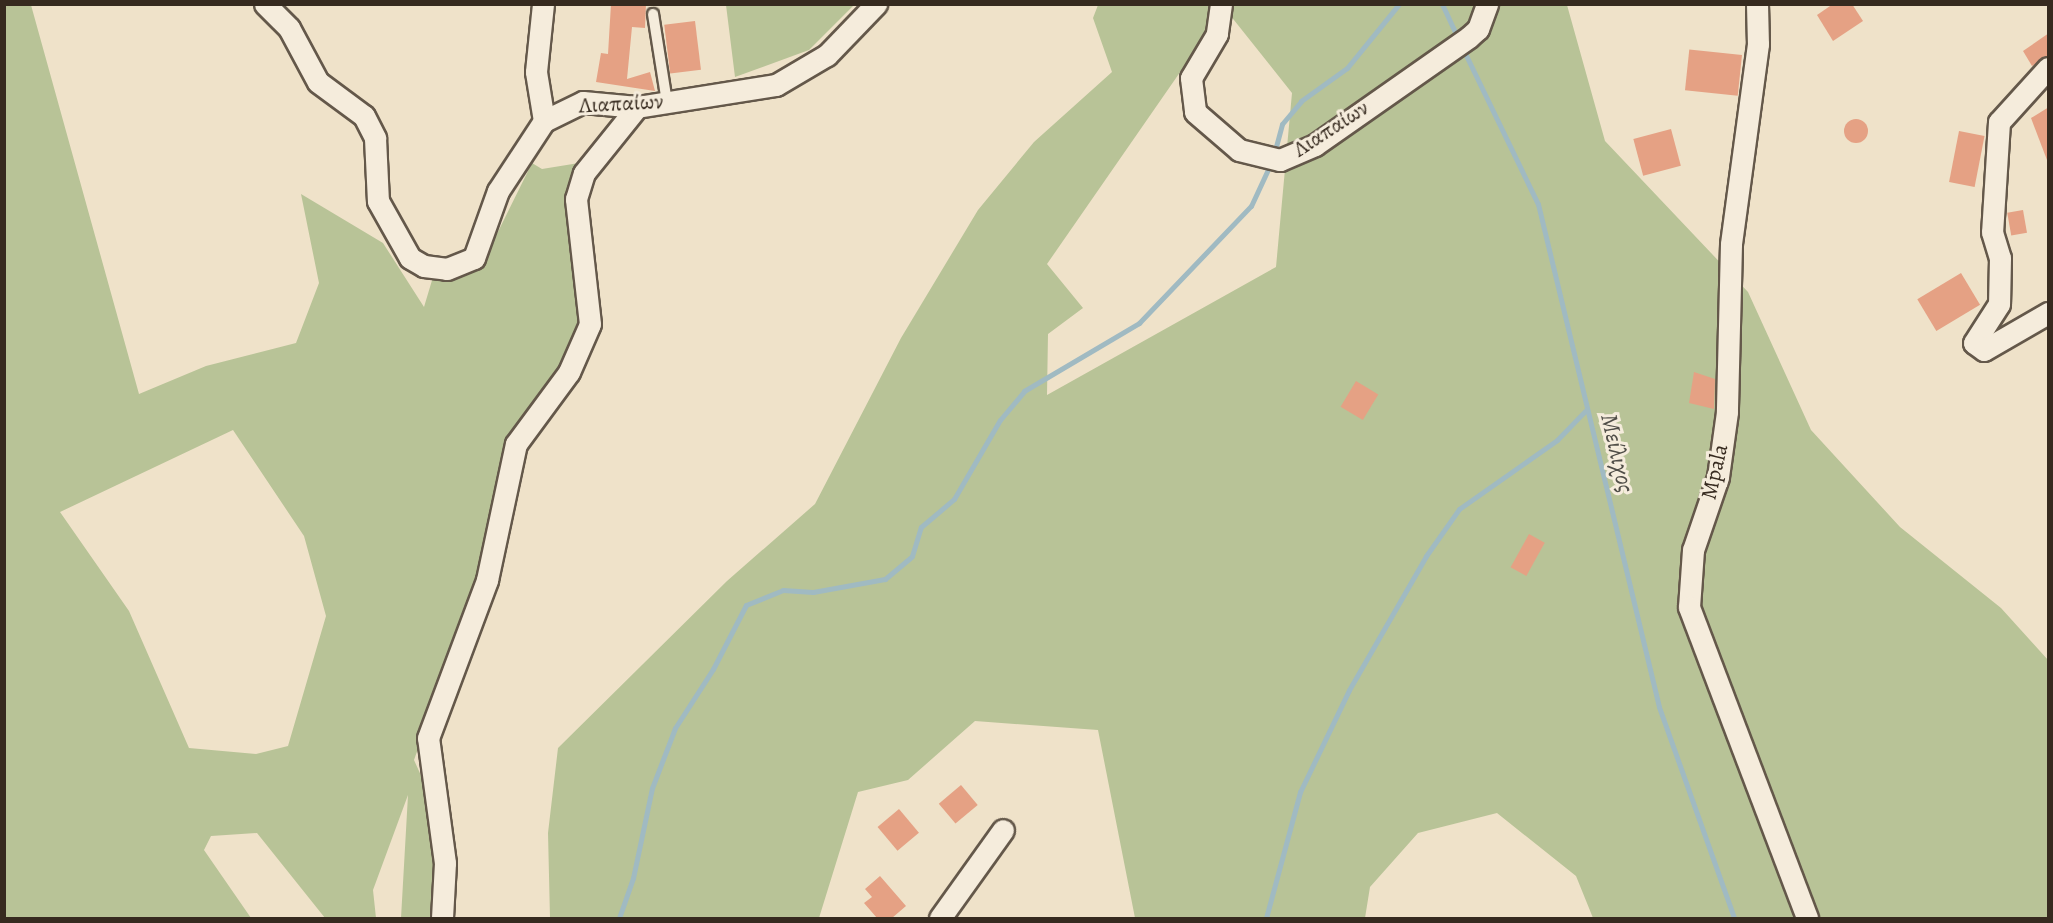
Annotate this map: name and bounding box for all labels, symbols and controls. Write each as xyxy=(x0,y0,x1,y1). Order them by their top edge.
street label: Λιαπαίων xyxy=(578,89,664,119)
street label: Λιαπαίων xyxy=(1288,95,1374,163)
water label: Μείλιχος xyxy=(1594,411,1640,495)
street label: Mpala xyxy=(1696,442,1734,502)

